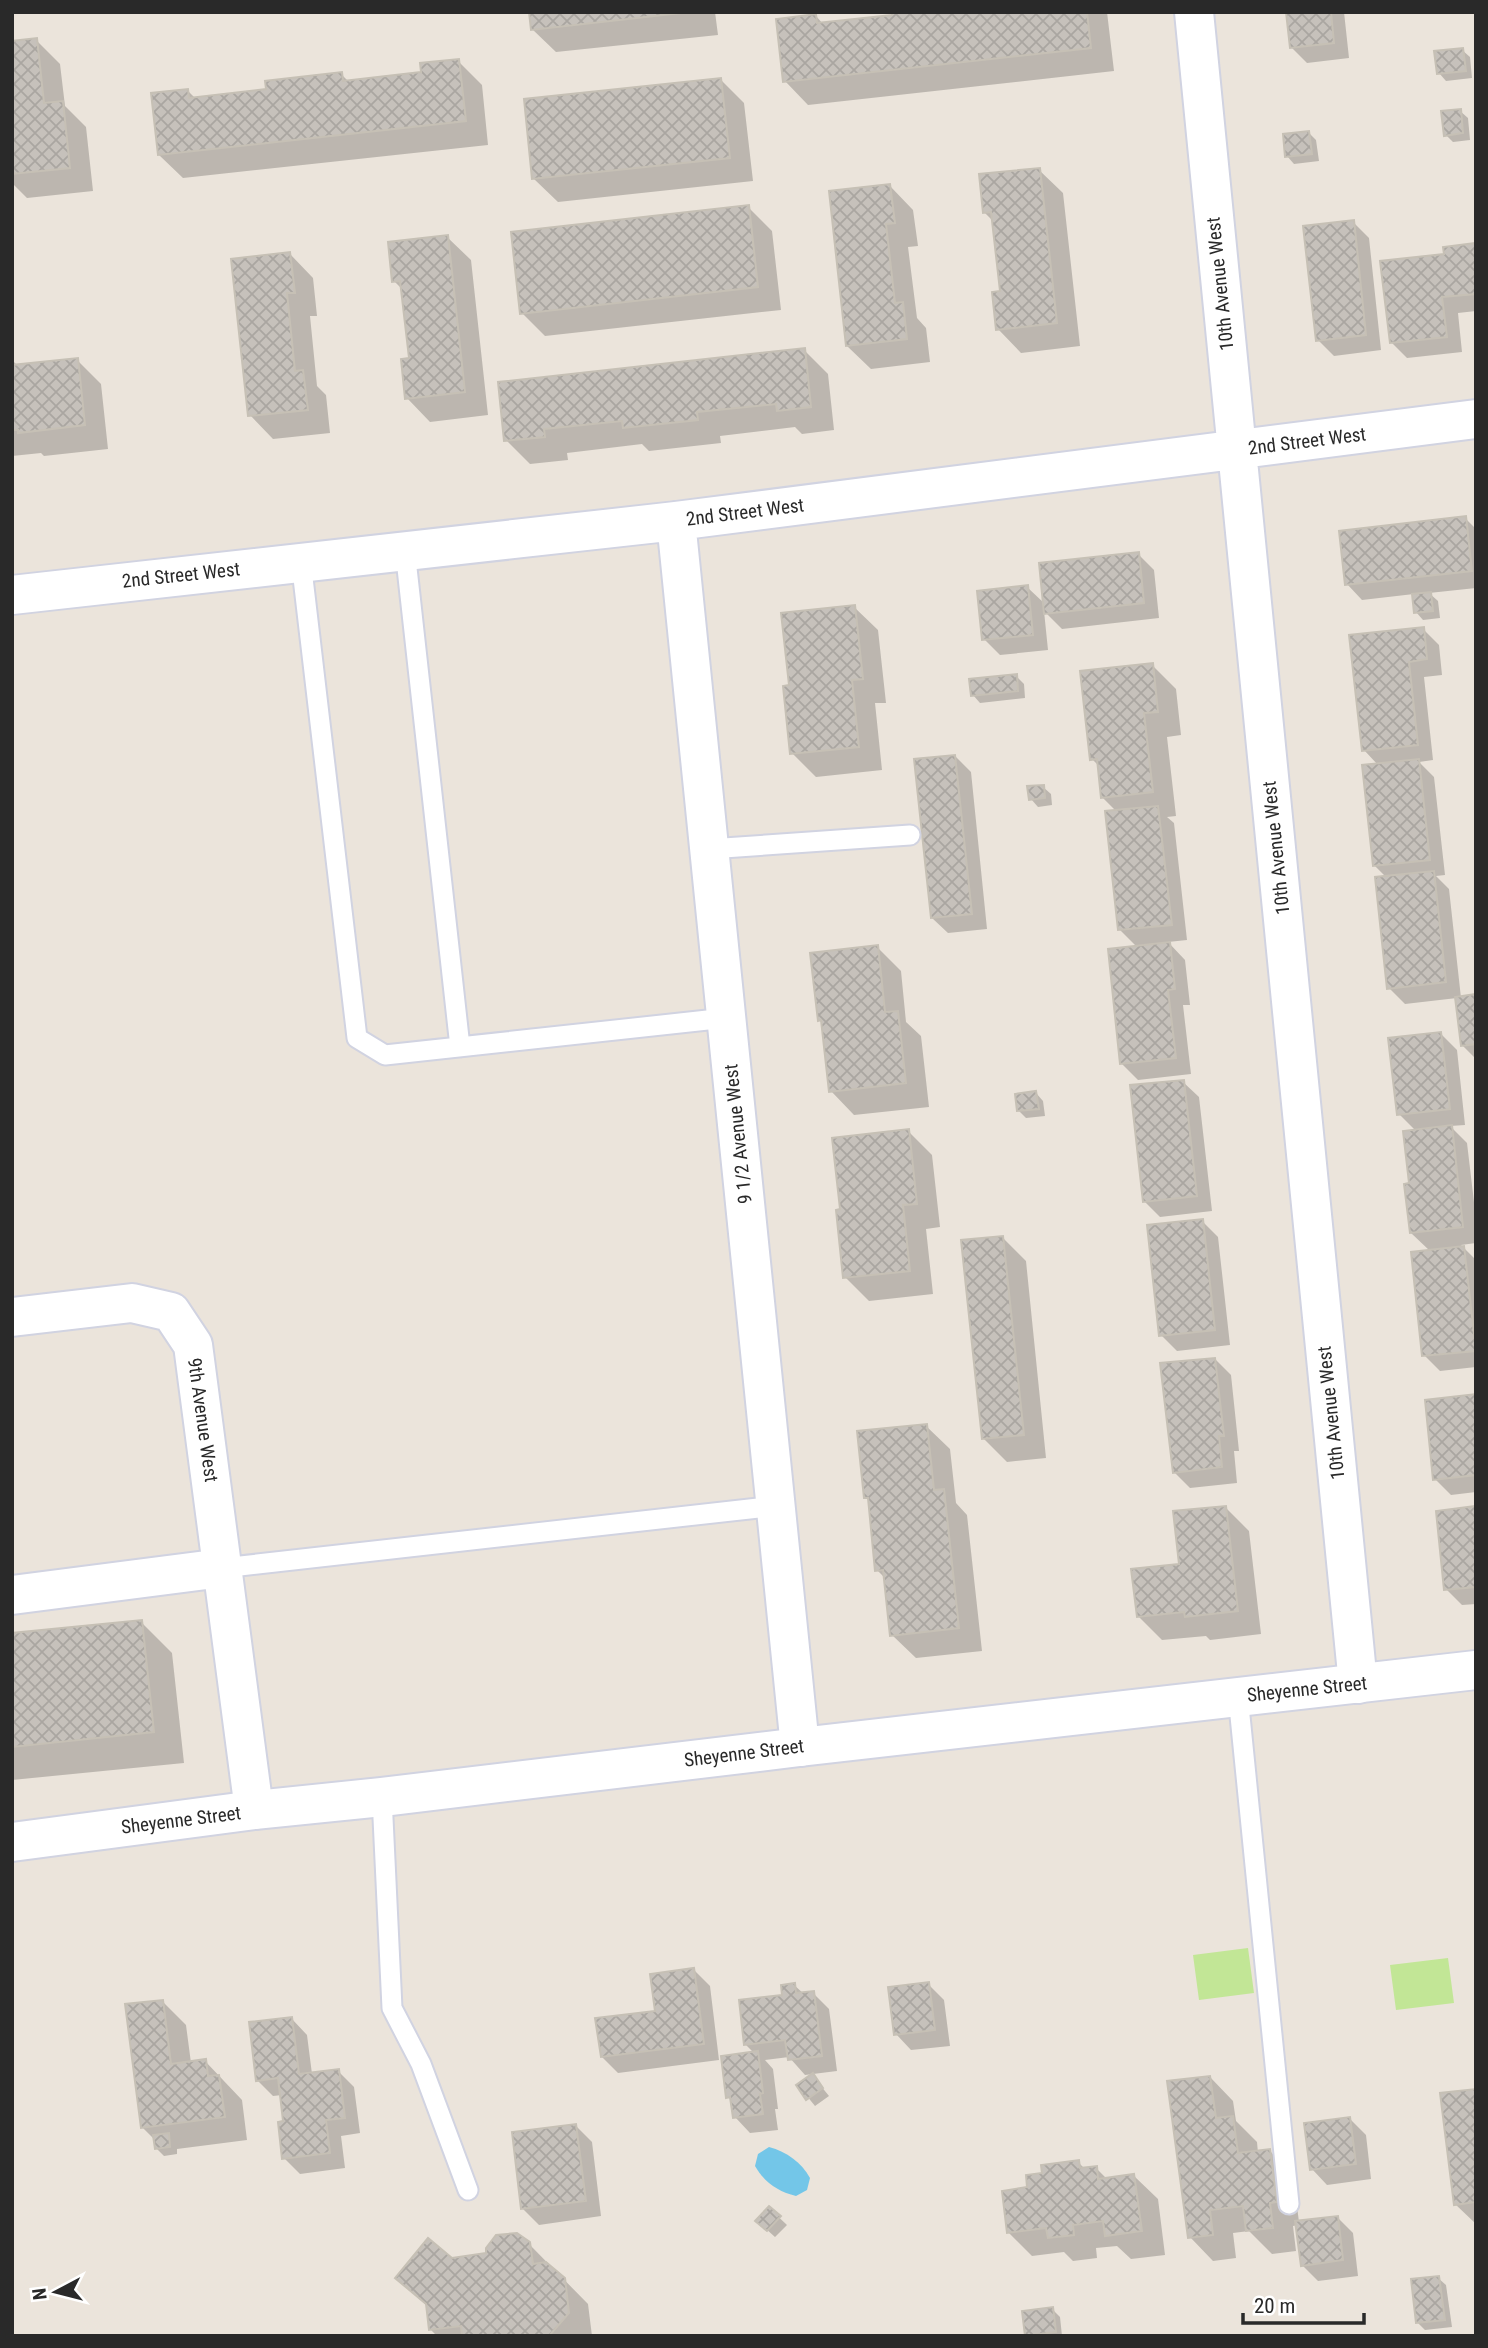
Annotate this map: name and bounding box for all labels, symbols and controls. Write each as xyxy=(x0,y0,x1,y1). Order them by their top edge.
street label: 10th Avenue West xyxy=(1202,216,1238,352)
street label: 2nd Street West xyxy=(1247,422,1367,460)
street label: 2nd Street West xyxy=(685,493,805,531)
street label: 2nd Street West xyxy=(121,557,241,593)
street label: 10th Avenue West xyxy=(1258,780,1294,916)
street label: 9 1/2 Avenue West xyxy=(719,1063,757,1205)
street label: 10th Avenue West xyxy=(1313,1345,1349,1481)
street label: 9th Avenue West xyxy=(183,1357,223,1483)
street label: Sheyenne Street xyxy=(1246,1671,1368,1707)
street label: Sheyenne Street xyxy=(683,1734,805,1772)
street label: Sheyenne Street xyxy=(120,1801,242,1839)
north arrow xyxy=(21,2257,91,2327)
scale bar xyxy=(1243,2282,1364,2326)
text: N xyxy=(27,2287,52,2301)
text: 20 m xyxy=(1254,2294,1295,2318)

